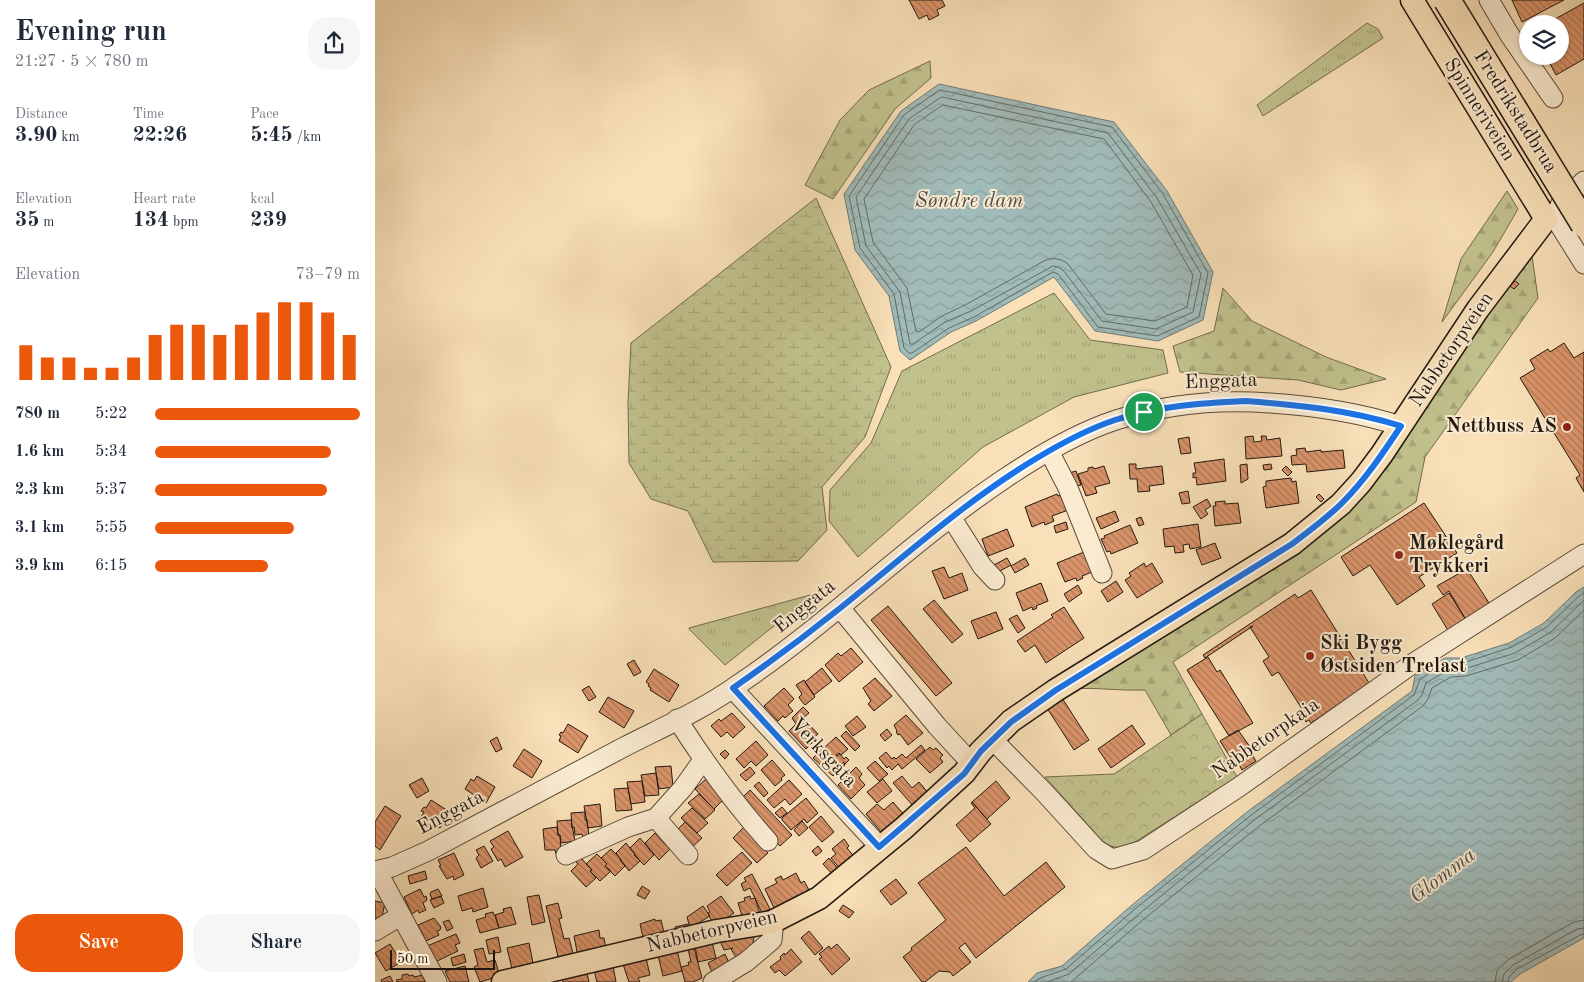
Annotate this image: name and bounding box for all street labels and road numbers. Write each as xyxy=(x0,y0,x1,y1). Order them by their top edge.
street label: Fredrikstadbrua xyxy=(1469,47,1561,177)
street label: Spinneriveien xyxy=(1440,55,1519,165)
street label: Nabbetorpveien xyxy=(1406,289,1498,411)
street label: Enggata xyxy=(1184,371,1258,393)
street label: Enggata xyxy=(770,576,840,638)
street label: Nabbetorpkaia xyxy=(1209,695,1323,783)
street label: Verksgata xyxy=(786,714,860,792)
street label: Enggata xyxy=(414,787,488,839)
street label: Nabbetorpveien xyxy=(645,907,780,957)

